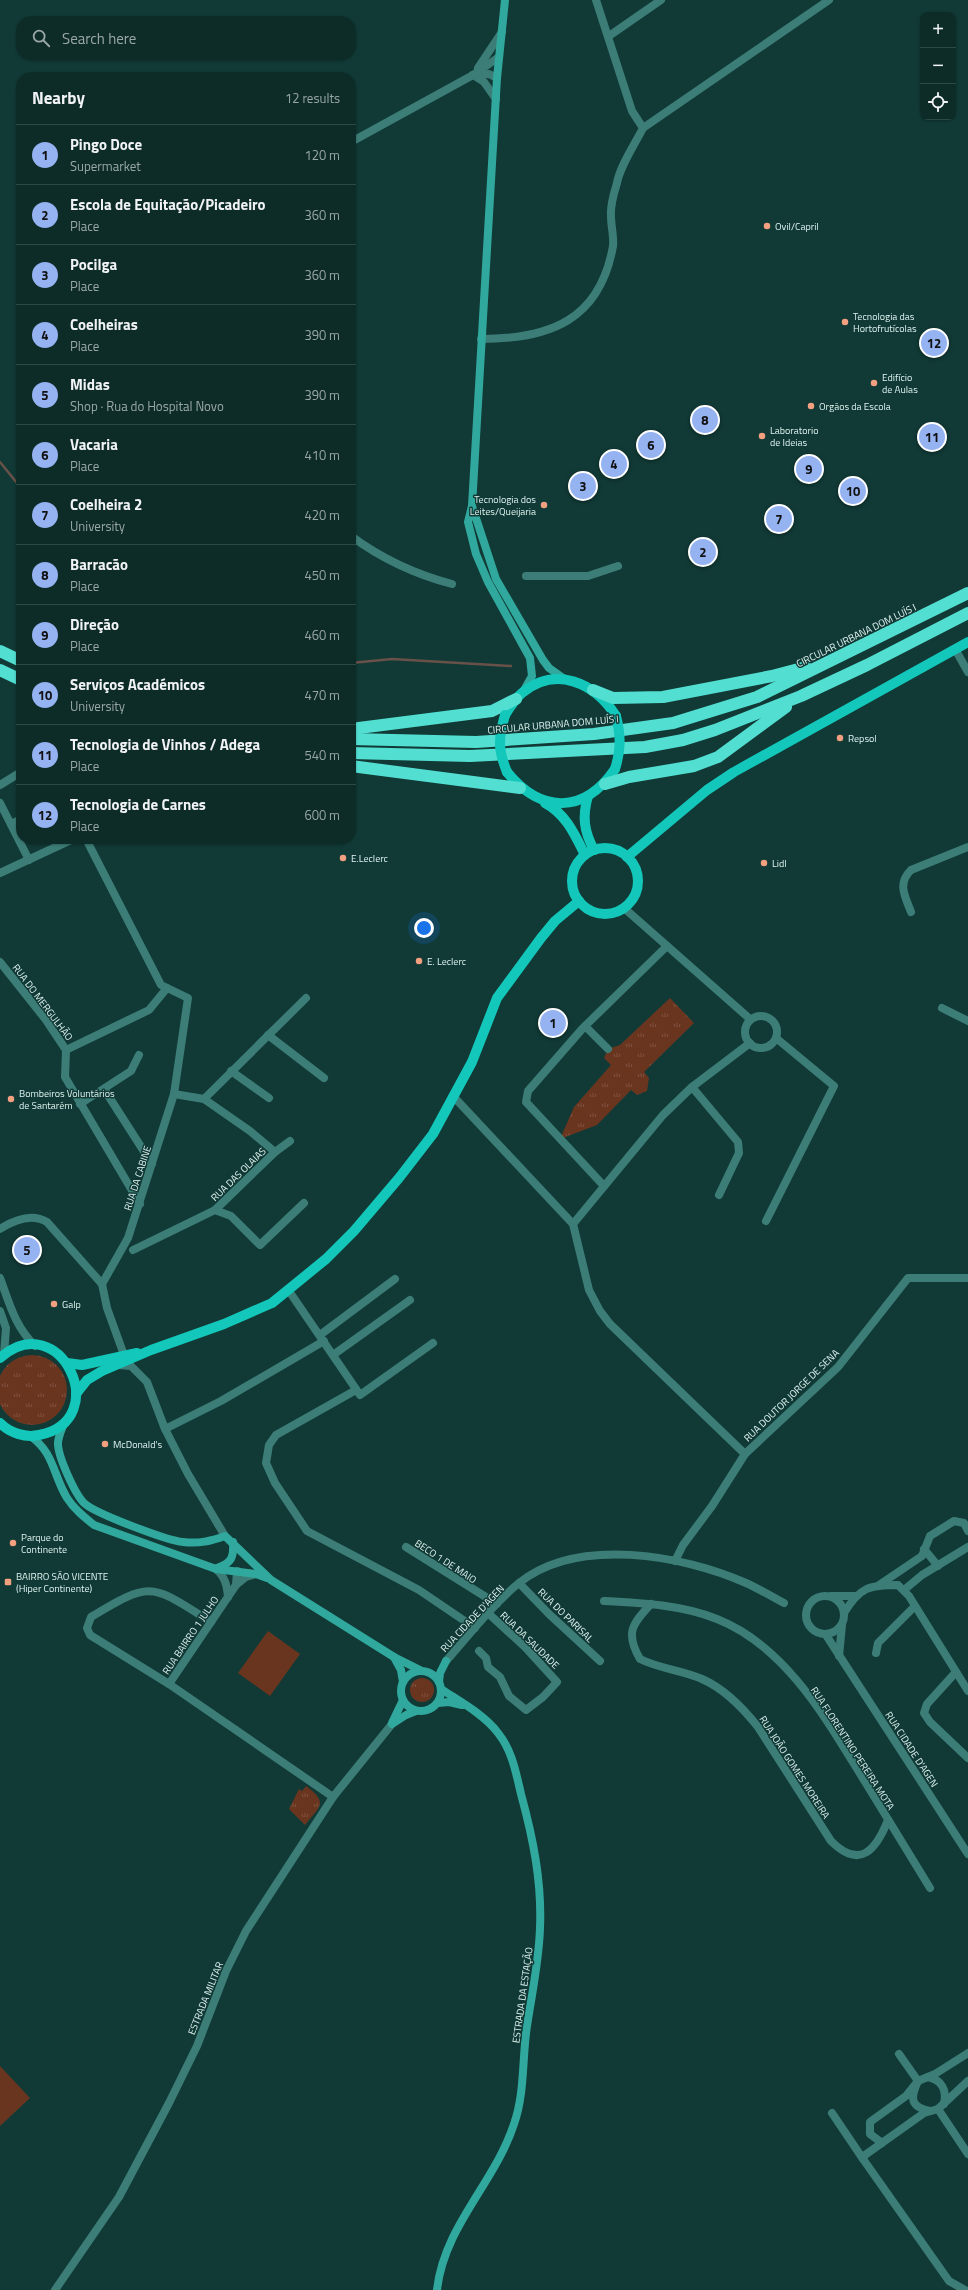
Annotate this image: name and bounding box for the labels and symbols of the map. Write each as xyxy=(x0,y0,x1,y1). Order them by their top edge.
place label: Ovil/Capril xyxy=(775,219,819,234)
marker: Ovil/Capril xyxy=(762,221,772,231)
place label: Tecnologia das Hortofrutícolas xyxy=(853,309,917,336)
marker: Tecnologia das Hortofrutícolas xyxy=(840,317,850,327)
pin: 12 xyxy=(921,328,947,358)
place label: Edifício de Aulas xyxy=(882,370,918,397)
marker: Edifício de Aulas xyxy=(869,378,879,388)
place label: Orgãos da Escola xyxy=(819,399,891,414)
marker: Orgãos da Escola xyxy=(806,401,816,411)
pin: 8 xyxy=(692,405,718,435)
pin: 11 xyxy=(919,422,945,452)
place label: Laboratorio de Ideias xyxy=(770,423,819,450)
pin: 6 xyxy=(638,430,664,460)
marker: Laboratorio de Ideias xyxy=(757,431,767,441)
pin: 4 xyxy=(601,449,627,479)
pin: 9 xyxy=(796,454,822,484)
pin: 3 xyxy=(570,471,596,501)
pin: 10 xyxy=(840,476,866,506)
place label: Tecnologia dos Leites/Queijaria xyxy=(470,492,536,519)
marker: Tecnologia dos Leites/Queijaria xyxy=(539,500,549,510)
pin: 7 xyxy=(766,504,792,534)
pin: 2 xyxy=(690,537,716,567)
street label: CIRCULAR URBANA DOM LUÍS I xyxy=(794,600,919,671)
street label: CIRCULAR URBANA DOM LUÍS I xyxy=(487,711,619,738)
place label: Repsol xyxy=(848,731,877,746)
marker: Repsol xyxy=(835,733,845,743)
place label: E.Leclerc xyxy=(351,851,388,866)
marker: E.Leclerc xyxy=(338,853,348,863)
place label: Lidl xyxy=(772,856,787,871)
marker: Lidl xyxy=(759,858,769,868)
your location xyxy=(414,918,434,938)
place label: E. Leclerc xyxy=(427,954,466,969)
marker: E. Leclerc xyxy=(414,956,424,966)
street label: RUA DO MERGULHÃO xyxy=(9,961,77,1044)
pin: 1 xyxy=(540,1008,566,1038)
place label: Bombeiros Voluntários de Santarém xyxy=(19,1086,115,1113)
marker: Bombeiros Voluntários de Santarém xyxy=(6,1094,16,1104)
street label: RUA DA CABINE xyxy=(120,1143,155,1213)
street label: RUA DAS OLAIAS xyxy=(207,1144,269,1205)
pin: 5 xyxy=(14,1235,40,1265)
place label: Galp xyxy=(62,1297,81,1312)
marker: Galp xyxy=(49,1299,59,1309)
street label: RUA DOUTOR JORGE DE SENA xyxy=(740,1346,842,1445)
place label: McDonald's xyxy=(113,1437,162,1452)
marker: McDonald's xyxy=(100,1439,110,1449)
place label: Parque do Continente xyxy=(21,1530,67,1557)
street label: BECO 1 DE MAIO xyxy=(412,1536,480,1587)
marker: Parque do Continente xyxy=(8,1538,18,1548)
place label: BAIRRO SÃO VICENTE (Hiper Continente) xyxy=(16,1569,109,1596)
marker: BAIRRO SÃO VICENTE (Hiper Continente) xyxy=(3,1577,13,1587)
street label: RUA CIDADE D'AGEN xyxy=(437,1581,508,1655)
street label: RUA DO PARISAL xyxy=(534,1585,597,1646)
street label: RUA BAIRRO 1 JULHO xyxy=(159,1593,222,1677)
street label: RUA DA SAUDADE xyxy=(497,1608,563,1673)
street label: RUA FLORENTINO PEREIRA MOTA xyxy=(807,1684,898,1813)
street label: RUA CIDADE D'AGEN xyxy=(881,1709,942,1790)
street label: RUA JOÃO GOMES MOREIRA xyxy=(756,1713,834,1822)
street label: ESTRADA DA ESTAÇÃO xyxy=(508,1946,537,2044)
street label: ESTRADA MILITAR xyxy=(184,1959,227,2037)

